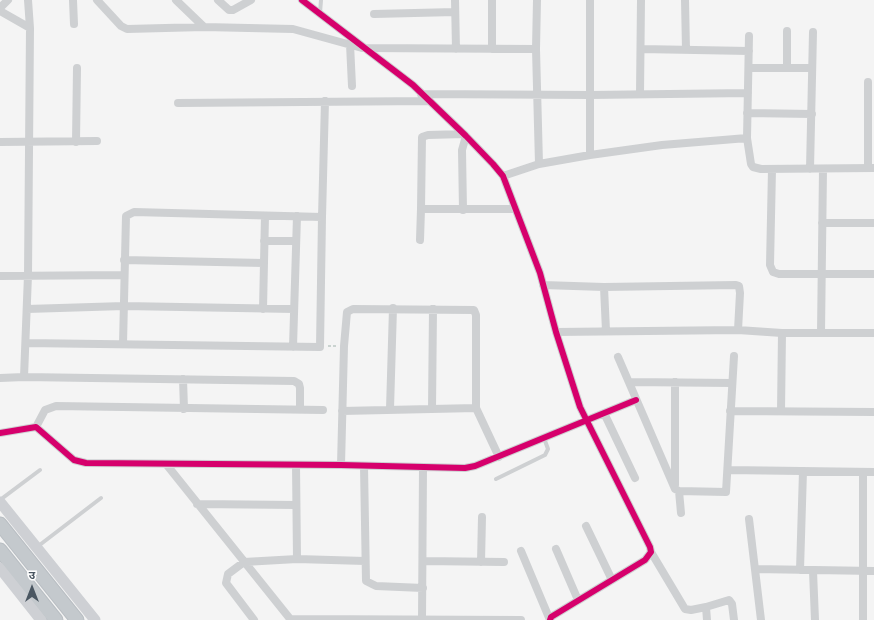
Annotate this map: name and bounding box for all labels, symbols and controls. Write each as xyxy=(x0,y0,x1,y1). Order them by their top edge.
north arrow xyxy=(12,568,52,608)
text: उ xyxy=(29,569,35,582)

